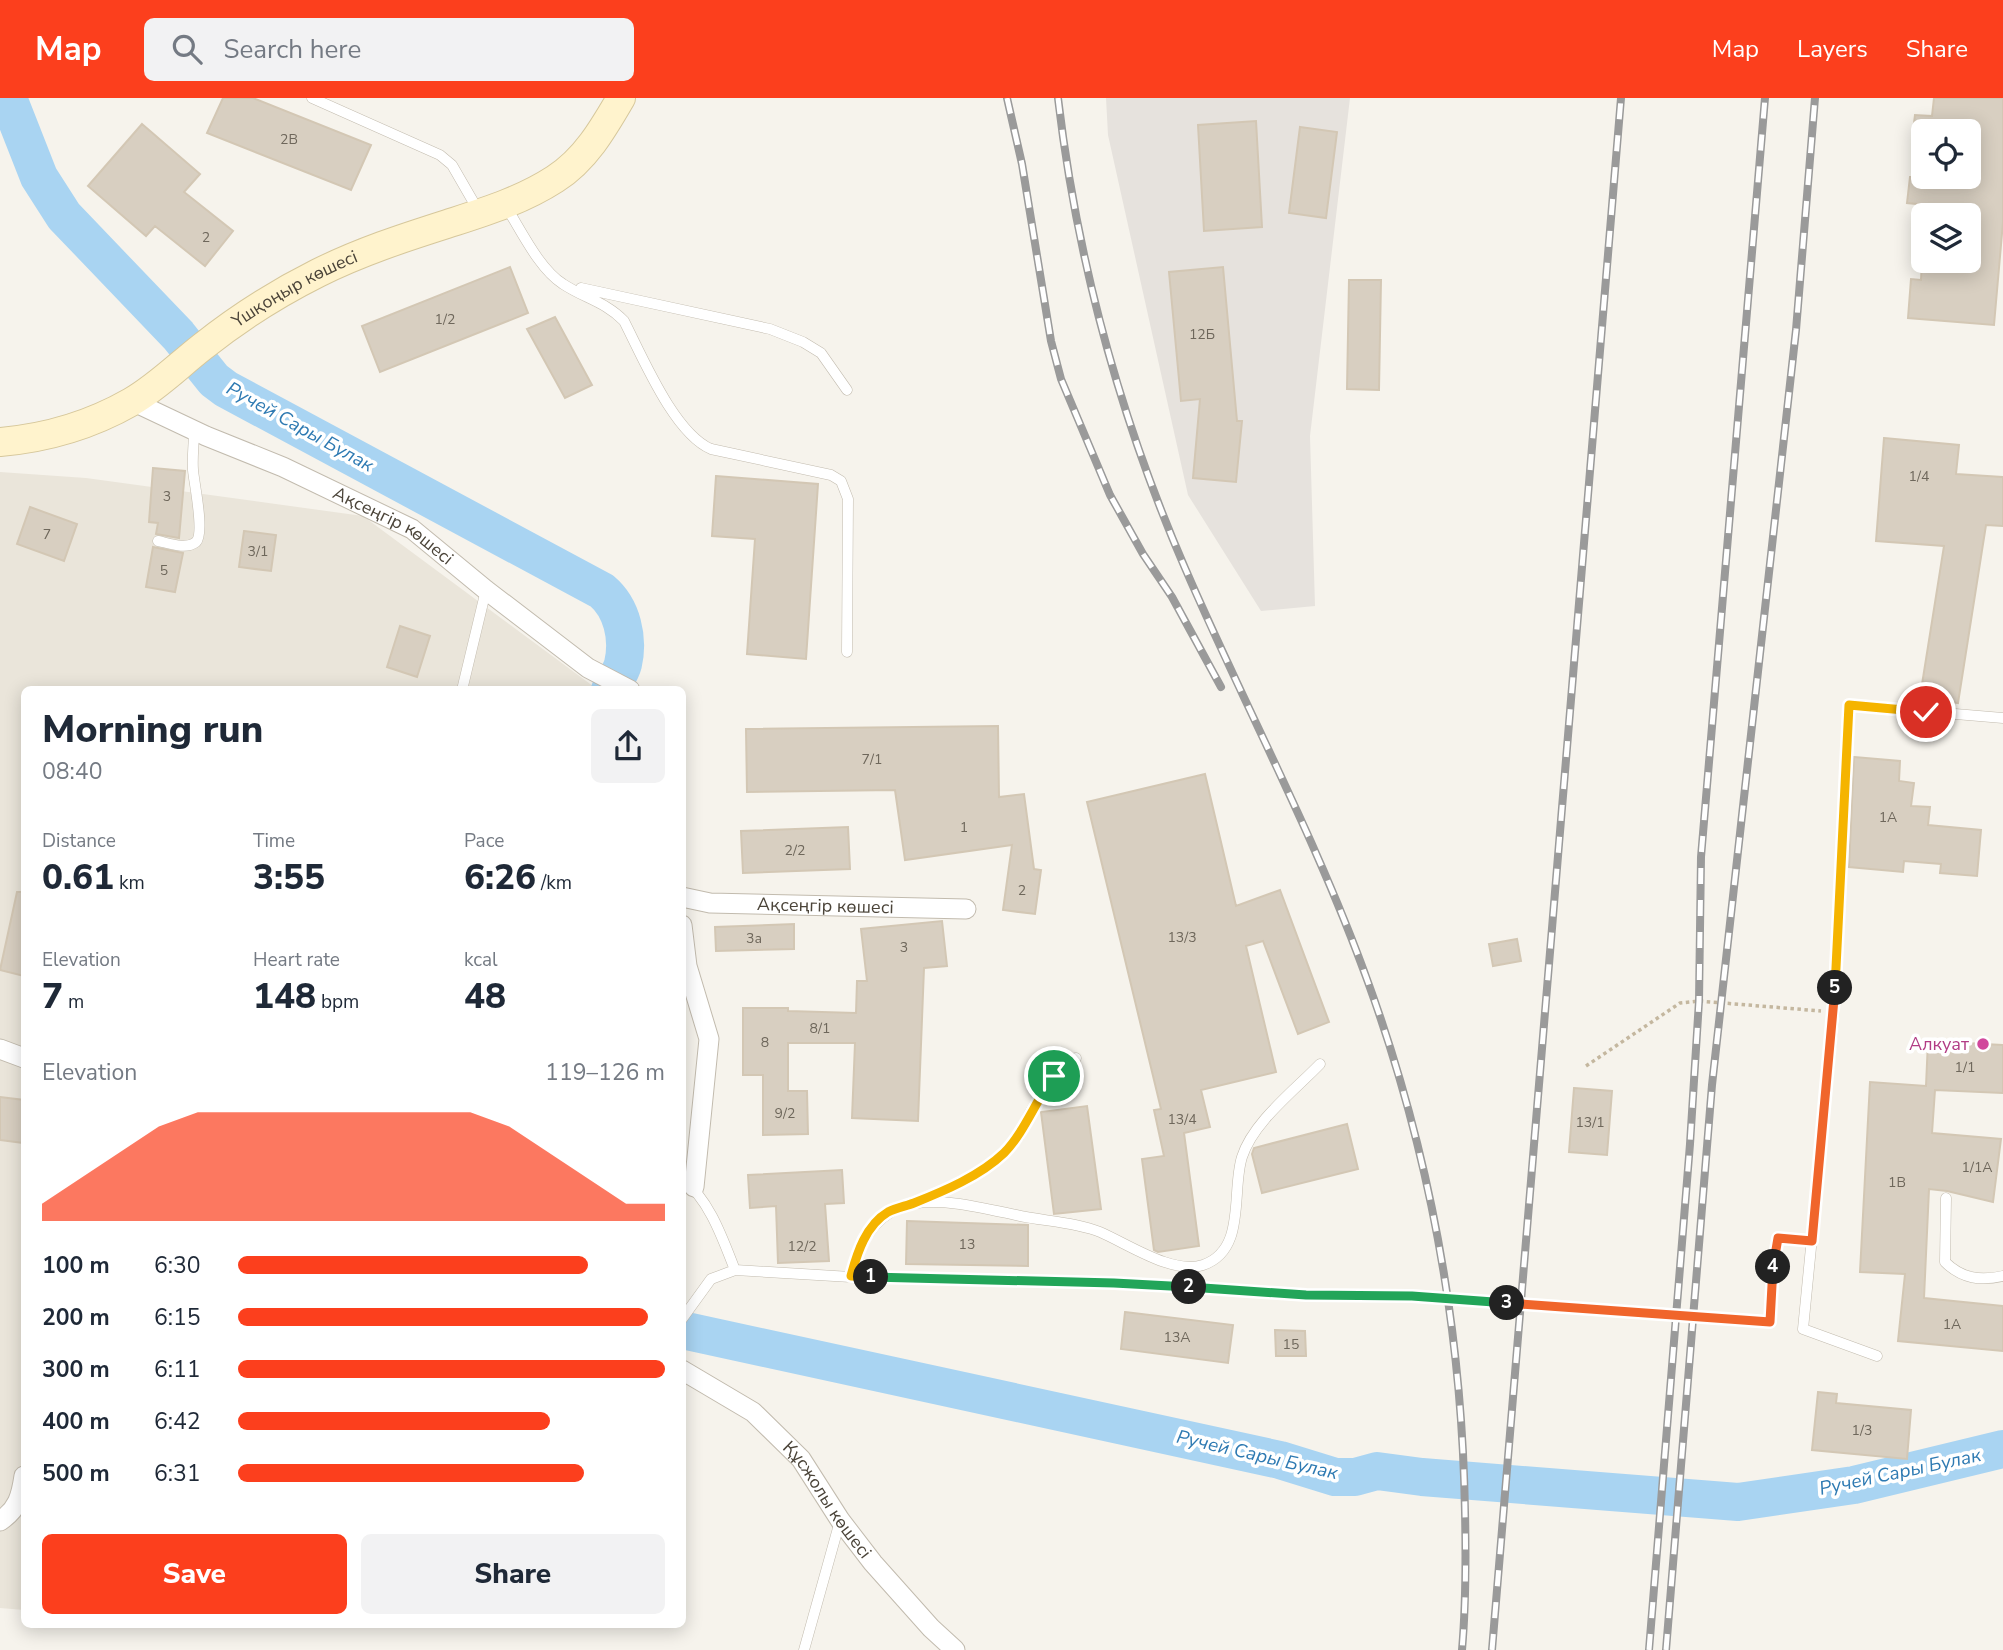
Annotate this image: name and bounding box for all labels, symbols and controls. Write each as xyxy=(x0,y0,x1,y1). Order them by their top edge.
search box xyxy=(144,18,634,81)
text: Map xyxy=(35,27,102,72)
icon: search xyxy=(168,30,206,68)
text: Search here xyxy=(224,32,361,67)
text: Map xyxy=(1712,33,1759,65)
text: Layers xyxy=(1797,33,1868,65)
text: Share xyxy=(1906,33,1968,65)
map controls xyxy=(1911,119,1981,273)
button: locate xyxy=(1911,119,1981,189)
house number: 2В xyxy=(280,130,298,149)
button: layers xyxy=(1911,203,1981,273)
house number: 2 xyxy=(202,228,210,247)
street label: Үшқоңыр көшесі xyxy=(226,245,361,334)
house number: 1/2 xyxy=(435,310,455,329)
house number: 12Б xyxy=(1189,325,1215,344)
water label: Ручей Сары Булак xyxy=(222,376,379,479)
house number: 1/4 xyxy=(1909,467,1929,486)
street label: Ақсеңгір көшесі xyxy=(329,481,458,570)
house number: 3 xyxy=(163,487,171,506)
house number: 7 xyxy=(43,525,51,544)
house number: 3/1 xyxy=(248,542,268,561)
house number: 5 xyxy=(160,561,168,580)
pin xyxy=(1896,682,1956,742)
icon: check xyxy=(1907,693,1945,731)
text: Morning run xyxy=(42,704,263,755)
button: share xyxy=(591,709,665,783)
house number: 7/1 xyxy=(862,750,882,769)
text: 08:40 xyxy=(42,756,102,787)
house number: 1А xyxy=(1879,808,1897,827)
house number: 1 xyxy=(960,818,968,837)
text: Distance xyxy=(42,828,116,854)
text: Time xyxy=(253,828,295,854)
text: Pace xyxy=(464,828,504,854)
house number: 2/2 xyxy=(785,841,805,860)
text: 0.61 xyxy=(42,854,114,901)
text: 3:55 xyxy=(253,854,325,901)
text: 6:26 xyxy=(464,854,536,901)
text: km xyxy=(114,870,145,896)
text: /km xyxy=(536,870,572,896)
house number: 2 xyxy=(1018,881,1026,900)
street label: Ақсеңгір көшесі xyxy=(757,892,894,919)
house number: 13/3 xyxy=(1167,928,1197,947)
house number: 3а xyxy=(746,929,762,948)
house number: 3 xyxy=(900,938,908,957)
text: Elevation xyxy=(42,947,121,973)
text: Heart rate xyxy=(253,947,340,973)
text: kcal xyxy=(464,947,498,973)
pin: 5 xyxy=(1818,970,1853,1006)
text: 7 xyxy=(42,973,63,1020)
text: 148 xyxy=(253,973,316,1020)
text: 48 xyxy=(464,973,506,1020)
text: 5 xyxy=(1829,974,1840,1000)
text: m xyxy=(63,989,84,1015)
text: bpm xyxy=(316,989,359,1015)
house number: 8/1 xyxy=(810,1019,830,1038)
place label: Алкуат xyxy=(1909,1032,1969,1056)
house number: 8 xyxy=(761,1033,769,1052)
marker: Алкуат xyxy=(1975,1036,1991,1052)
pin xyxy=(1024,1046,1084,1106)
text: Elevation xyxy=(42,1057,137,1088)
text: 119–126 m xyxy=(545,1057,665,1088)
icon: arrive xyxy=(1035,1057,1073,1095)
house number: 1/1 xyxy=(1955,1058,1975,1077)
house number: 9/2 xyxy=(775,1104,795,1123)
house number: 13/4 xyxy=(1167,1110,1197,1129)
house number: 13/1 xyxy=(1575,1113,1605,1132)
house number: 1/1А xyxy=(1962,1158,1992,1177)
house number: 1В xyxy=(1888,1173,1906,1192)
house number: 13 xyxy=(959,1235,975,1254)
house number: 12/2 xyxy=(787,1237,817,1256)
text: 100 m xyxy=(42,1250,110,1281)
text: 6:30 xyxy=(154,1250,201,1281)
pin: 4 xyxy=(1756,1250,1790,1284)
text: 4 xyxy=(1767,1253,1778,1279)
pin: 1 xyxy=(854,1260,888,1294)
text: 1 xyxy=(865,1263,876,1289)
pin: 2 xyxy=(1172,1270,1206,1304)
text: 2 xyxy=(1183,1273,1194,1299)
pin: 3 xyxy=(1490,1286,1524,1320)
text: 3 xyxy=(1501,1289,1512,1315)
text: 200 m xyxy=(42,1302,110,1333)
text: 6:15 xyxy=(154,1302,201,1333)
house number: 1А xyxy=(1943,1315,1961,1334)
house number: 13А xyxy=(1163,1328,1191,1347)
house number: 15 xyxy=(1283,1335,1299,1354)
text: 300 m xyxy=(42,1354,110,1385)
text: 6:11 xyxy=(154,1354,201,1385)
text: 400 m xyxy=(42,1406,110,1437)
text: 6:42 xyxy=(154,1406,201,1437)
house number: 1/3 xyxy=(1852,1421,1872,1440)
water label: Ручей Сары Булак xyxy=(1174,1424,1341,1486)
street label: Құсжолы көшесі xyxy=(778,1436,877,1563)
water label: Ручей Сары Булак xyxy=(1817,1442,1984,1502)
text: 500 m xyxy=(42,1458,110,1489)
text: 6:31 xyxy=(154,1458,201,1489)
button: Save xyxy=(42,1534,347,1614)
button: Share xyxy=(361,1534,665,1614)

